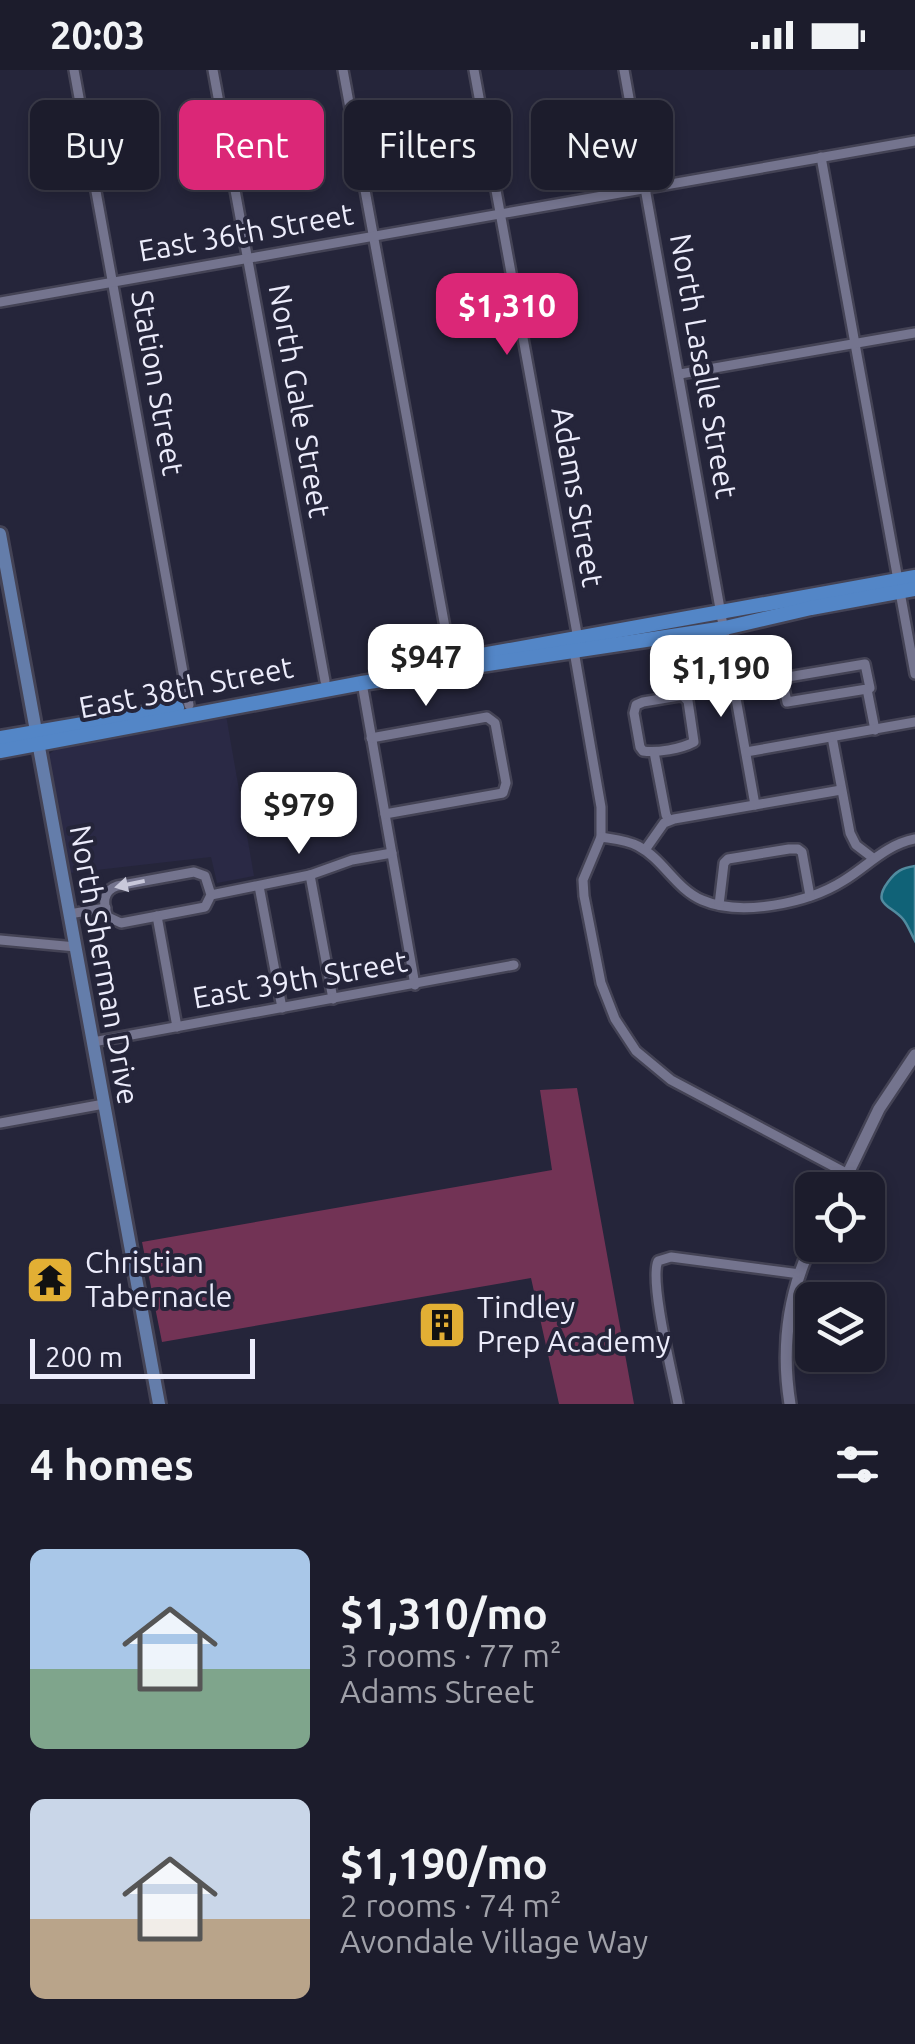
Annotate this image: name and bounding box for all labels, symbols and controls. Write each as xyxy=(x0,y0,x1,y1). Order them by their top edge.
text: 20:03 xyxy=(50,14,145,56)
chip: Buy xyxy=(30,100,159,190)
chip: Rent xyxy=(179,100,324,190)
chip: Filters xyxy=(344,100,511,190)
chip: New xyxy=(531,100,673,190)
street label: East 36th Street xyxy=(136,196,356,268)
street label: North Lasalle Street xyxy=(664,231,744,501)
pin: $1,310 xyxy=(426,273,588,358)
street label: North Gale Street xyxy=(263,281,337,520)
text: $1,310 xyxy=(458,287,556,323)
street label: Station Street xyxy=(125,288,191,478)
street label: Adams Street xyxy=(545,404,611,590)
pin: $947 xyxy=(367,624,485,709)
pin: $1,190 xyxy=(640,635,802,720)
text: $947 xyxy=(390,638,462,674)
text: $1,190 xyxy=(672,649,770,685)
street label: East 38th Street xyxy=(76,650,296,724)
pin: $979 xyxy=(240,772,358,857)
text: $979 xyxy=(263,786,335,822)
street label: North Sherman Drive xyxy=(64,822,146,1107)
one-way arrow xyxy=(114,876,145,892)
street label: East 39th Street xyxy=(190,943,410,1015)
map controls xyxy=(795,1172,885,1372)
button: locate xyxy=(795,1172,885,1262)
place label: Christian Tabernacle xyxy=(85,1245,232,1313)
temple icon: Christian Tabernacle xyxy=(24,1254,76,1306)
button: layers xyxy=(795,1282,885,1372)
place label: Tindley Prep Academy xyxy=(477,1290,670,1358)
building icon: Tindley Prep Academy xyxy=(416,1299,468,1351)
scale bar xyxy=(30,1334,255,1378)
text: 200 m xyxy=(45,1341,123,1372)
icon: filters xyxy=(830,1437,885,1492)
text: 4 homes xyxy=(30,1441,194,1488)
icon: home xyxy=(110,1589,230,1709)
text: $1,310/mo xyxy=(340,1590,548,1637)
text: 3 rooms · 77 m² xyxy=(340,1637,561,1673)
text: Adams Street xyxy=(340,1673,534,1709)
icon: home xyxy=(110,1839,230,1959)
text: $1,190/mo xyxy=(340,1840,548,1887)
text: 2 rooms · 74 m² xyxy=(340,1887,561,1923)
text: Avondale Village Way xyxy=(340,1923,648,1959)

